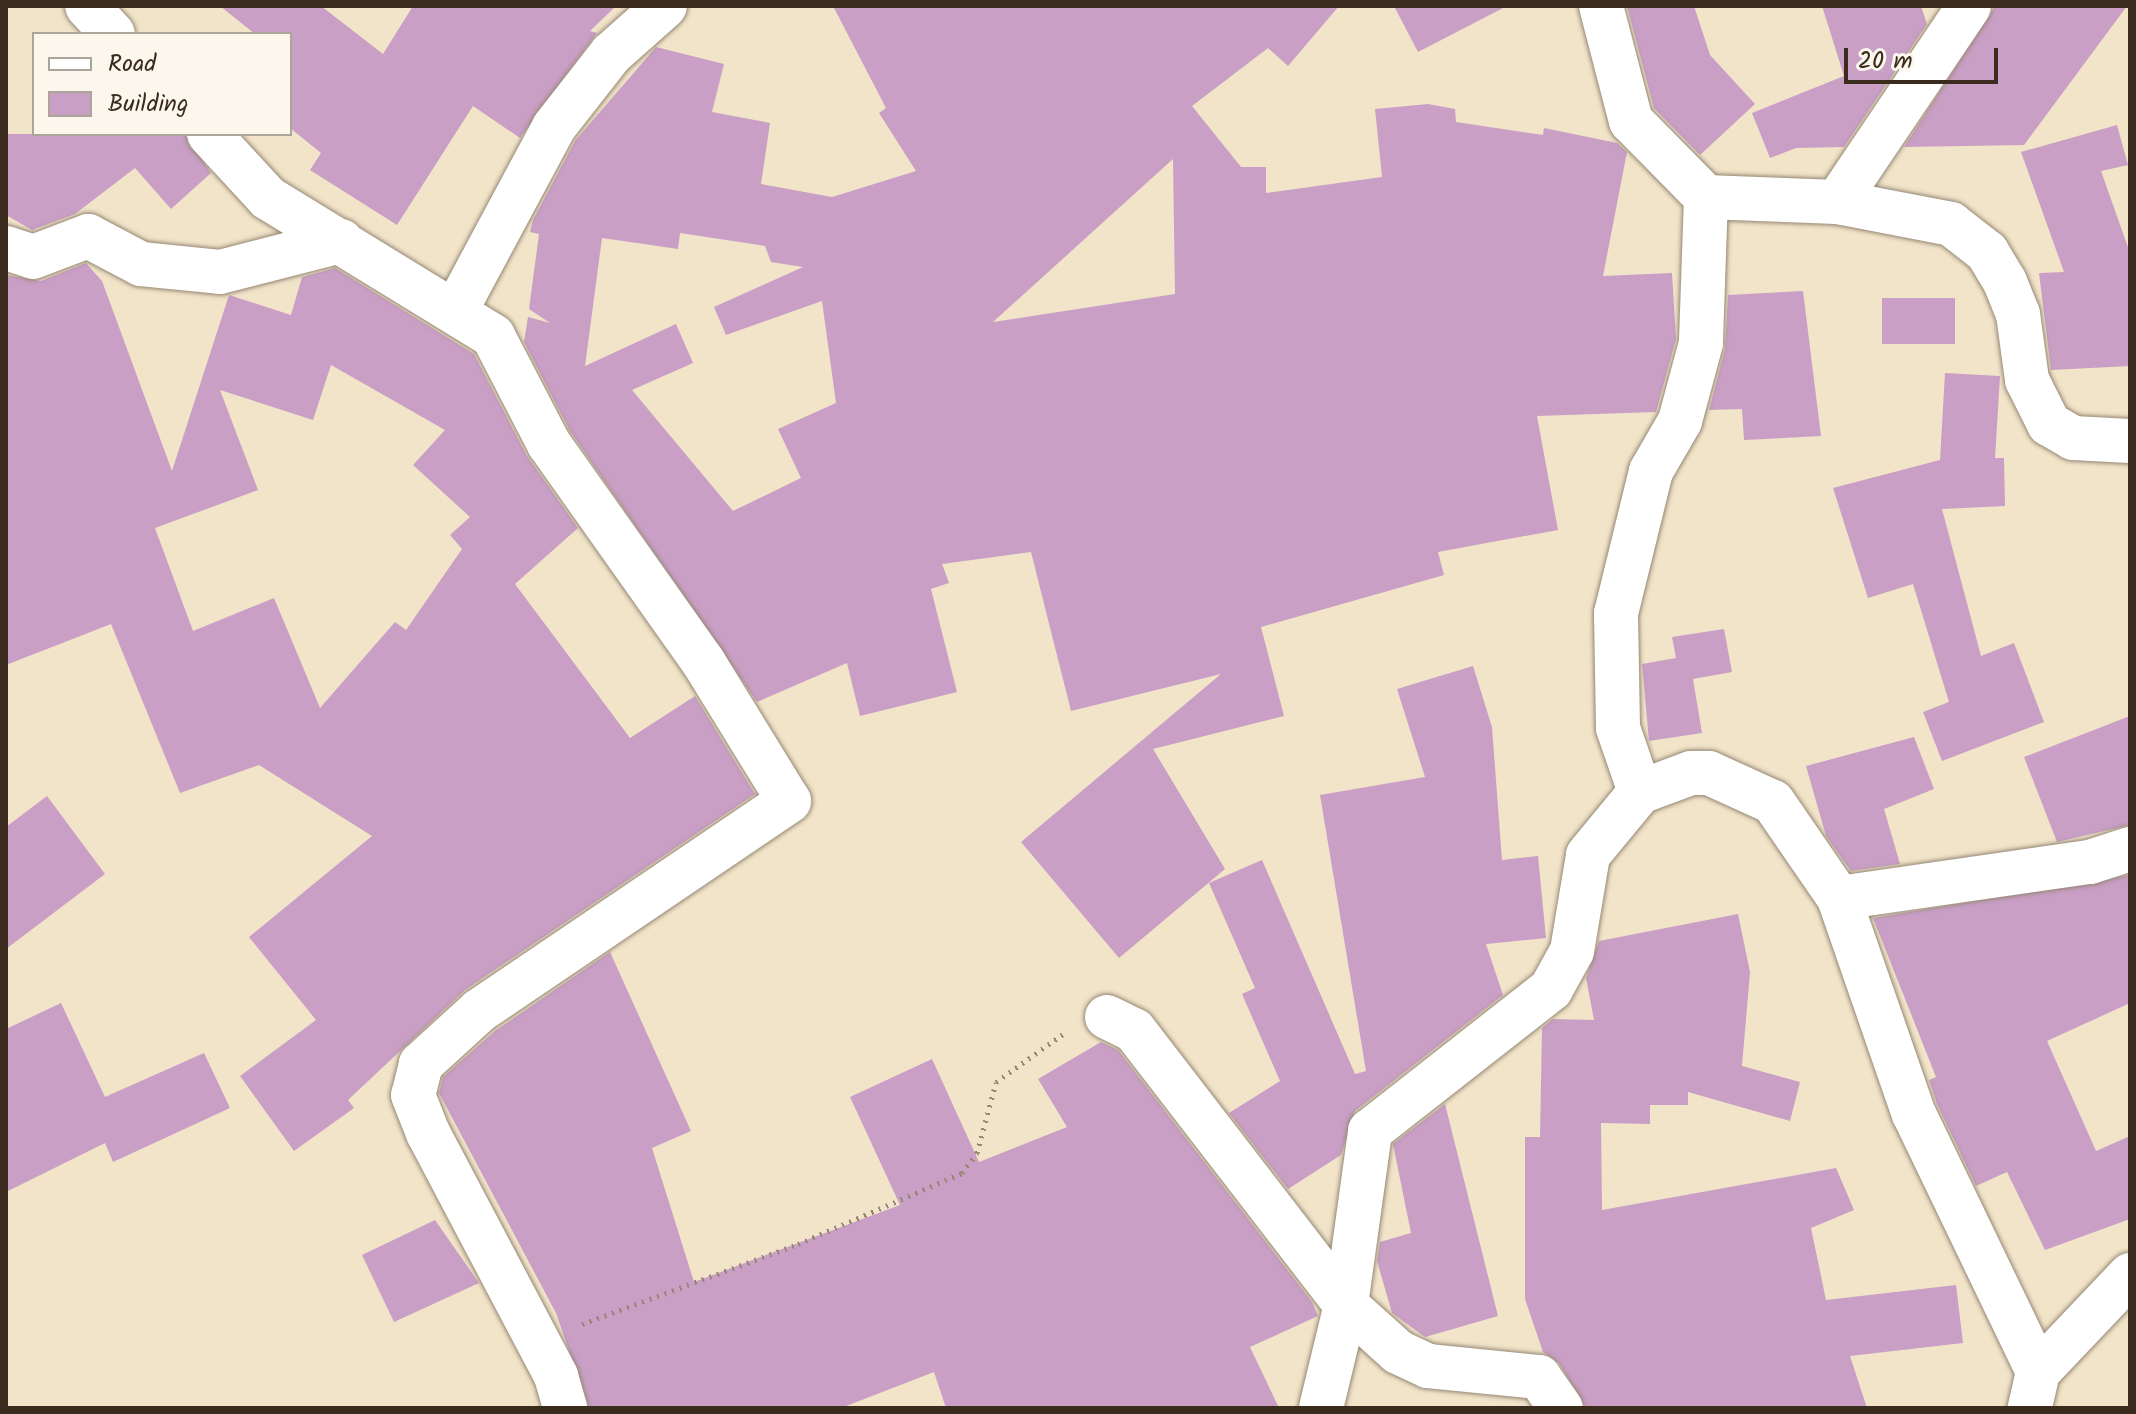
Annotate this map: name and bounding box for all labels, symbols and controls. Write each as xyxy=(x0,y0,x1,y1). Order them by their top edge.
legend xyxy=(32,32,292,136)
scale bar xyxy=(1848,32,2002,82)
text: 20 m xyxy=(1858,42,1913,81)
text: Road xyxy=(108,45,156,84)
text: Building xyxy=(108,85,188,124)

